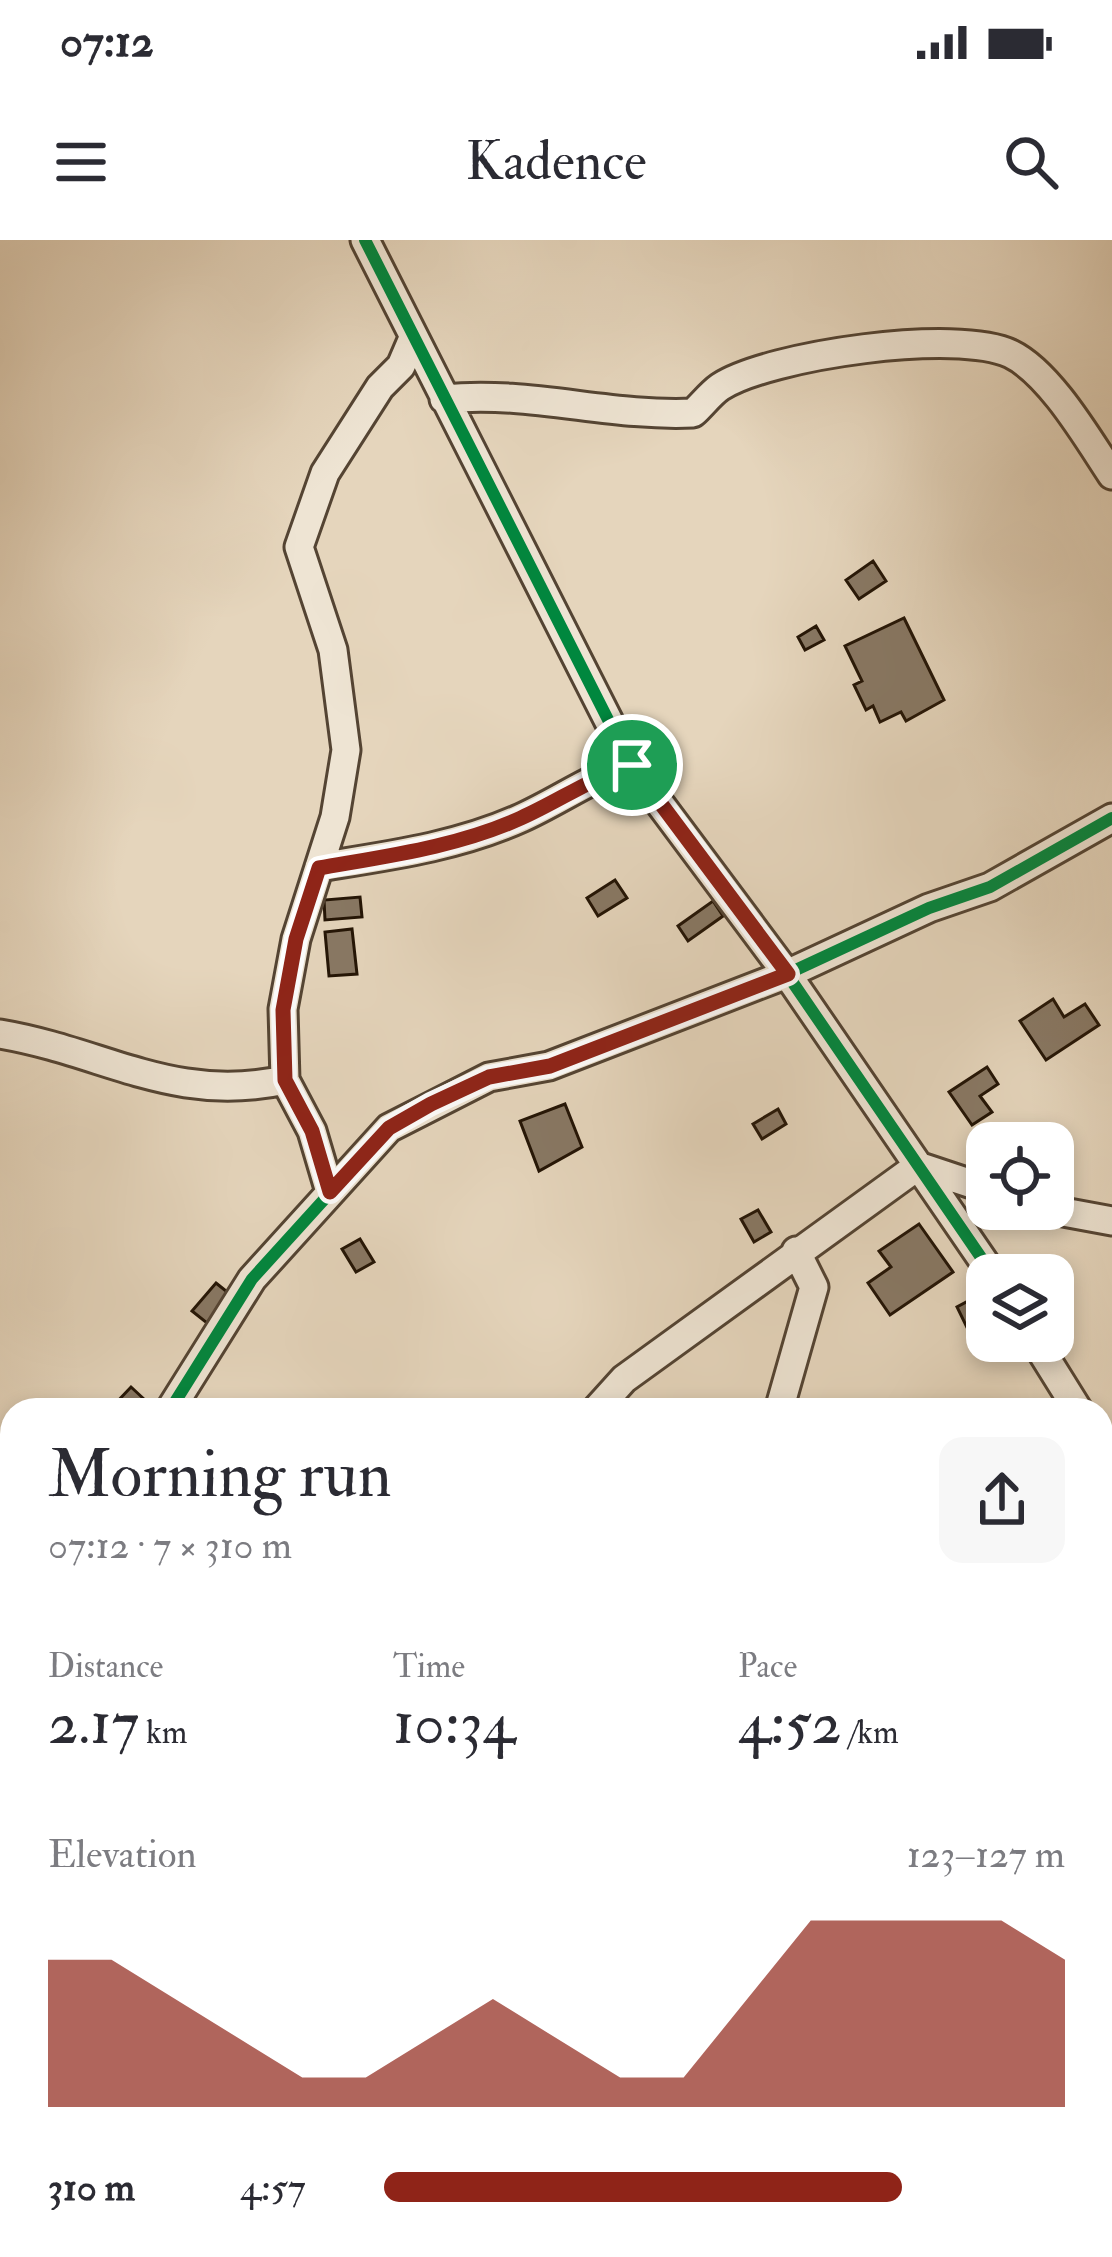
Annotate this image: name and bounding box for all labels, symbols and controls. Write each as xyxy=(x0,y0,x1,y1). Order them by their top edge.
text: 07:12 xyxy=(60,14,154,70)
text: Kadence xyxy=(465,128,647,196)
icon: menu xyxy=(48,129,114,195)
icon: search xyxy=(998,129,1064,195)
pin xyxy=(581,714,683,816)
icon: arrive xyxy=(599,732,665,798)
map controls xyxy=(966,1122,1074,1362)
button: locate xyxy=(966,1122,1074,1230)
button: layers xyxy=(966,1254,1074,1362)
text: Morning run xyxy=(48,1434,392,1517)
button: share xyxy=(939,1437,1065,1563)
text: 07:12 · 7 × 310 m xyxy=(48,1521,292,1570)
text: Distance xyxy=(48,1646,163,1687)
text: Time xyxy=(393,1646,465,1687)
text: Pace xyxy=(738,1646,797,1687)
text: 2.17 xyxy=(48,1687,139,1762)
text: 10:34 xyxy=(393,1687,515,1762)
text: 4:52 xyxy=(738,1687,842,1762)
text: km xyxy=(139,1712,187,1753)
text: /km xyxy=(842,1712,899,1753)
text: Elevation xyxy=(48,1830,197,1879)
text: 123–127 m xyxy=(907,1830,1065,1879)
text: 310 m xyxy=(48,2163,135,2212)
text: 4:57 xyxy=(240,2163,306,2212)

